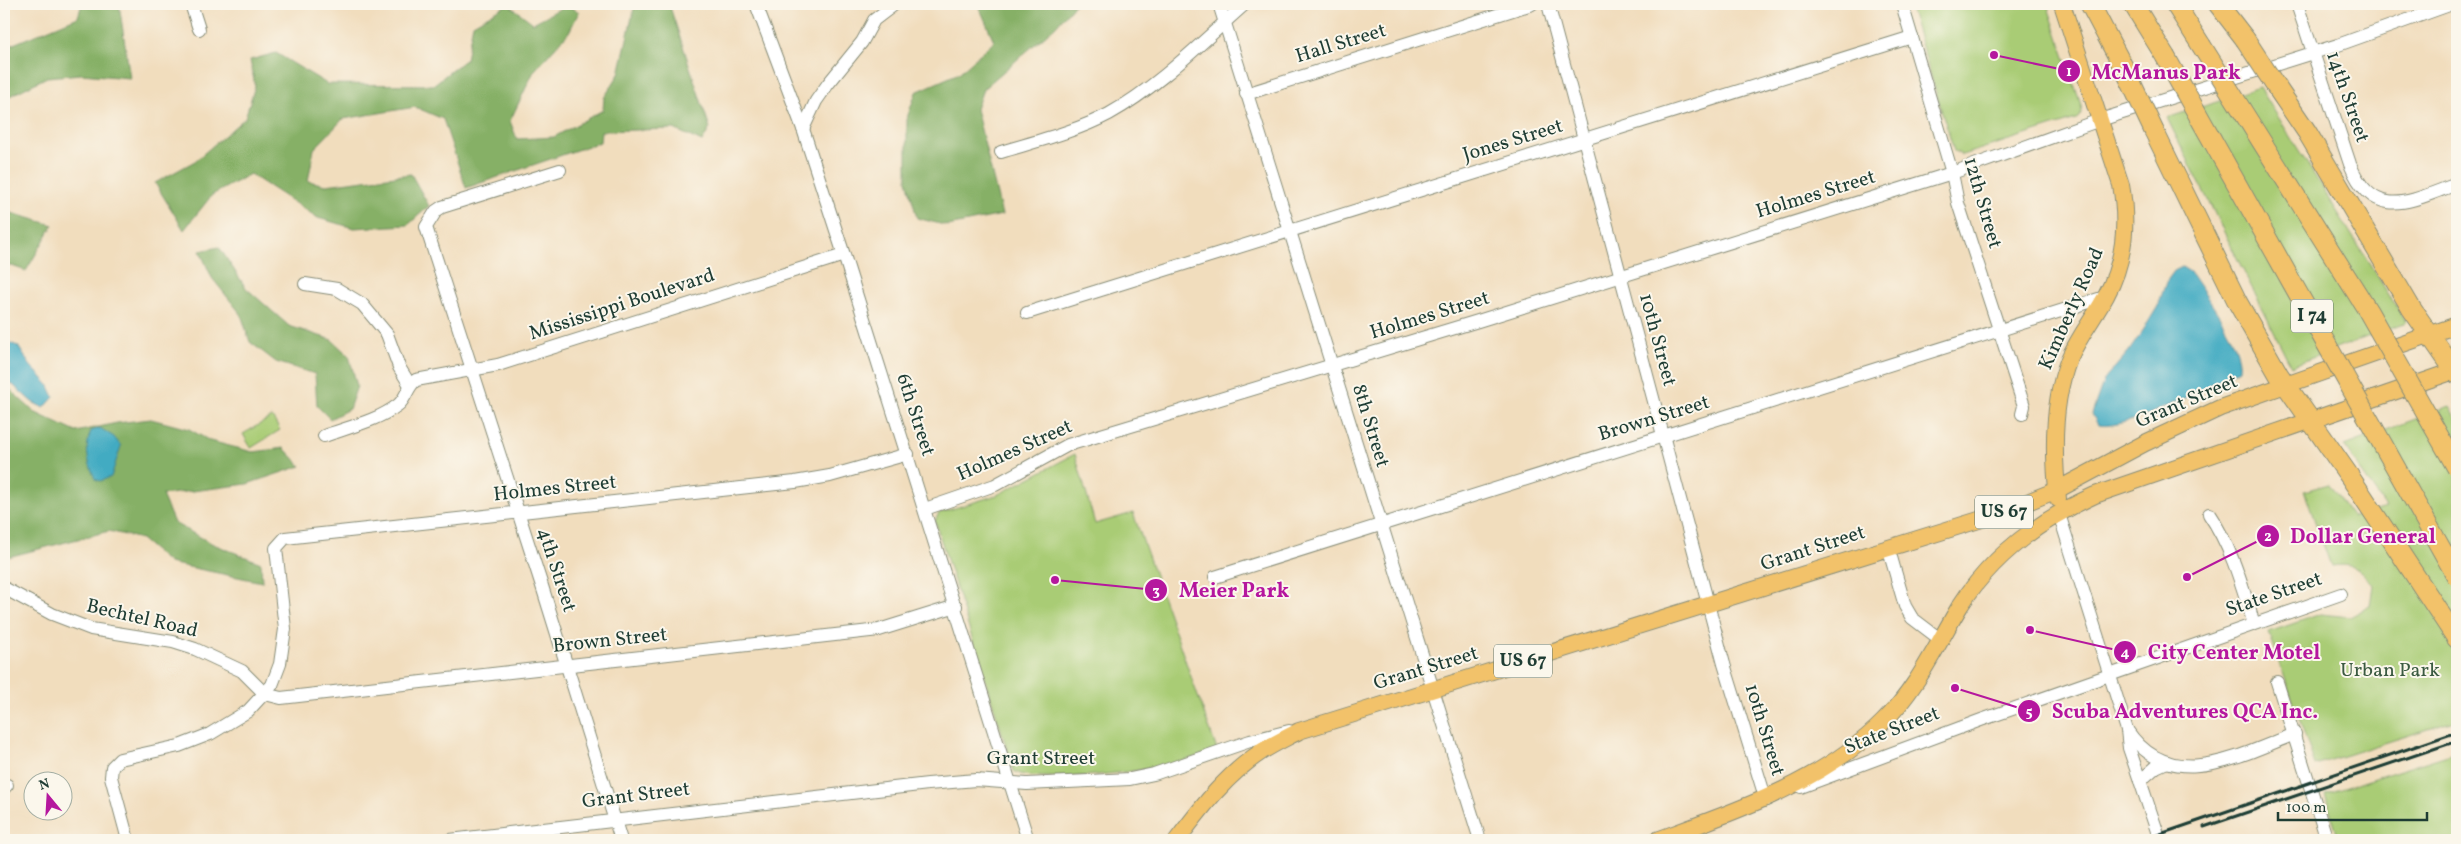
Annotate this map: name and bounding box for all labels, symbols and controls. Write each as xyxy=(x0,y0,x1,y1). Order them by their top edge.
street label: Hall Street xyxy=(1292,17,1390,71)
street label: 14th Street xyxy=(2318,48,2376,146)
callout: McManus Park xyxy=(2057,53,2251,89)
text: McManus Park xyxy=(2091,59,2241,88)
text: 1 xyxy=(2066,62,2072,83)
street label: Jones Street xyxy=(1459,112,1567,170)
street label: 12th Street xyxy=(1956,154,2008,252)
street label: Holmes Street xyxy=(1753,164,1879,226)
street label: Kimberly Road xyxy=(2032,243,2112,375)
street label: Mississippi Boulevard xyxy=(526,262,718,348)
street label: Holmes Street xyxy=(1367,285,1493,347)
street label: 10th Street xyxy=(1631,290,1683,390)
road number: I 74 xyxy=(2291,300,2333,332)
street label: Grant Street xyxy=(2132,368,2242,436)
street label: 6th Street xyxy=(888,370,942,460)
street label: 8th Street xyxy=(1344,381,1396,471)
street label: Brown Street xyxy=(1595,389,1713,449)
street label: Holmes Street xyxy=(953,413,1077,489)
street label: Holmes Street xyxy=(492,469,618,509)
road number: US 67 xyxy=(1975,496,2033,528)
callout: Dollar General xyxy=(2255,518,2446,554)
street label: Grant Street xyxy=(1757,519,1869,579)
text: Dollar General xyxy=(2290,523,2436,552)
street label: 4th Street xyxy=(529,524,583,616)
text: 2 xyxy=(2264,527,2272,548)
street label: State Street xyxy=(2222,565,2326,625)
callout: Meier Park xyxy=(1143,572,1299,608)
text: Meier Park xyxy=(1179,577,1289,606)
text: 3 xyxy=(1152,581,1160,602)
street label: Bechtel Road xyxy=(83,593,201,645)
street label: Brown Street xyxy=(551,621,669,661)
callout: City Center Motel xyxy=(2113,634,2331,670)
text: City Center Motel xyxy=(2148,639,2320,668)
street label: Grant Street xyxy=(1370,640,1482,698)
text: 4 xyxy=(2120,643,2130,664)
road number: US 67 xyxy=(1494,644,1552,678)
park label: Urban Park xyxy=(2340,657,2440,685)
street label: 10th Street xyxy=(1737,680,1791,780)
callout: Scuba Adventures QCA Inc. xyxy=(2017,693,2328,729)
text: Scuba Adventures QCA Inc. xyxy=(2052,698,2318,727)
street label: State Street xyxy=(1840,700,1944,762)
text: 5 xyxy=(2025,702,2033,723)
street label: Grant Street xyxy=(987,745,1095,773)
north arrow xyxy=(22,772,72,822)
text: N xyxy=(37,774,52,796)
street label: Grant Street xyxy=(581,776,691,816)
scale bar xyxy=(2278,789,2427,821)
text: 100 m xyxy=(2286,798,2326,819)

